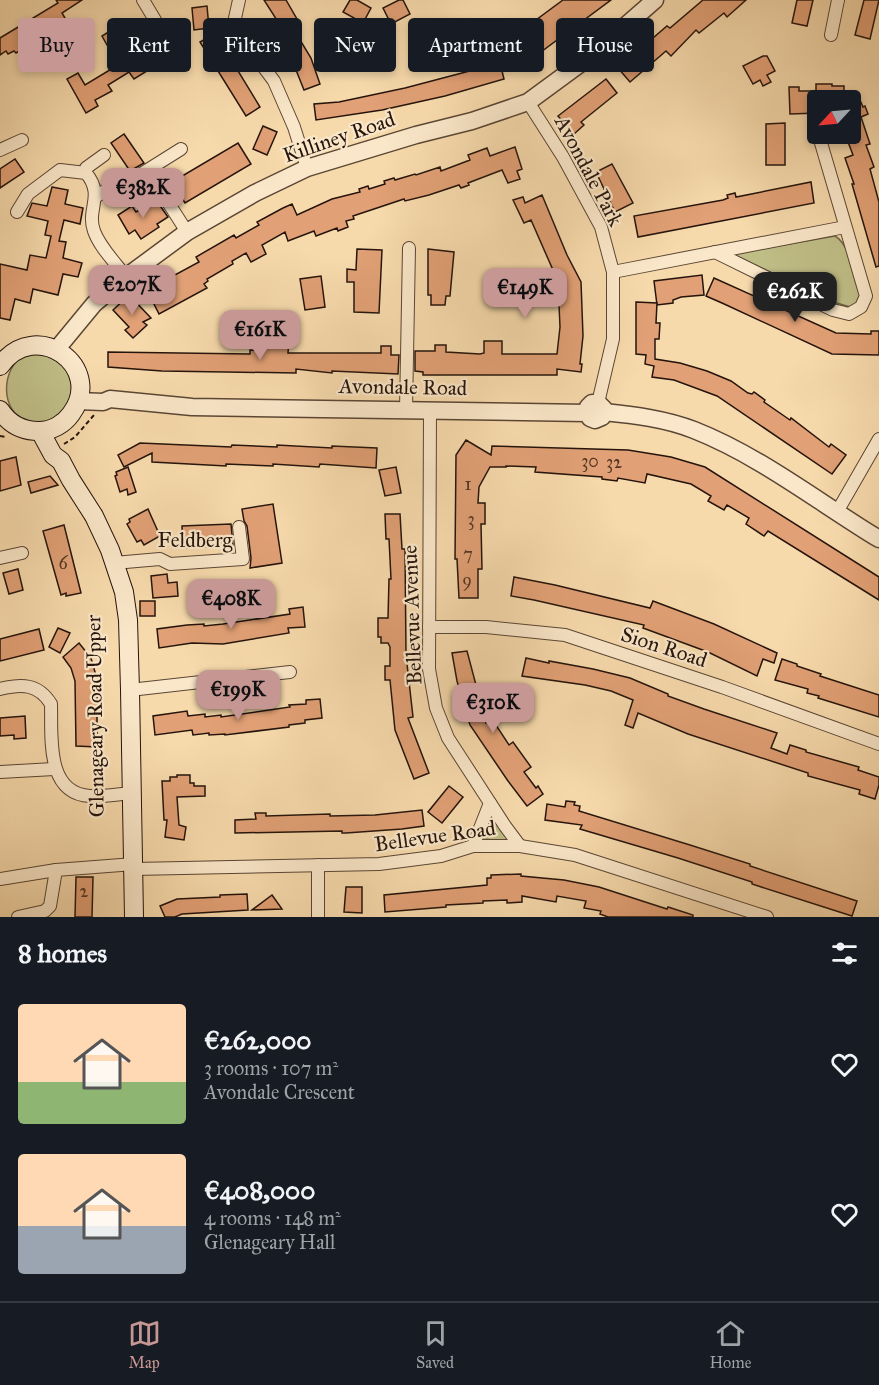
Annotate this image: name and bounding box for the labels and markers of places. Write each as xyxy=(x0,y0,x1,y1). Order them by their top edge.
pin: €382K xyxy=(101,168,185,219)
pin: €207K xyxy=(90,265,174,316)
pin: €149K xyxy=(483,268,567,319)
pin: €262K xyxy=(753,272,837,323)
pin: €161K xyxy=(218,310,302,361)
pin: €408K xyxy=(189,579,273,630)
pin: €199K xyxy=(196,670,280,721)
pin: €310K xyxy=(451,683,535,734)

